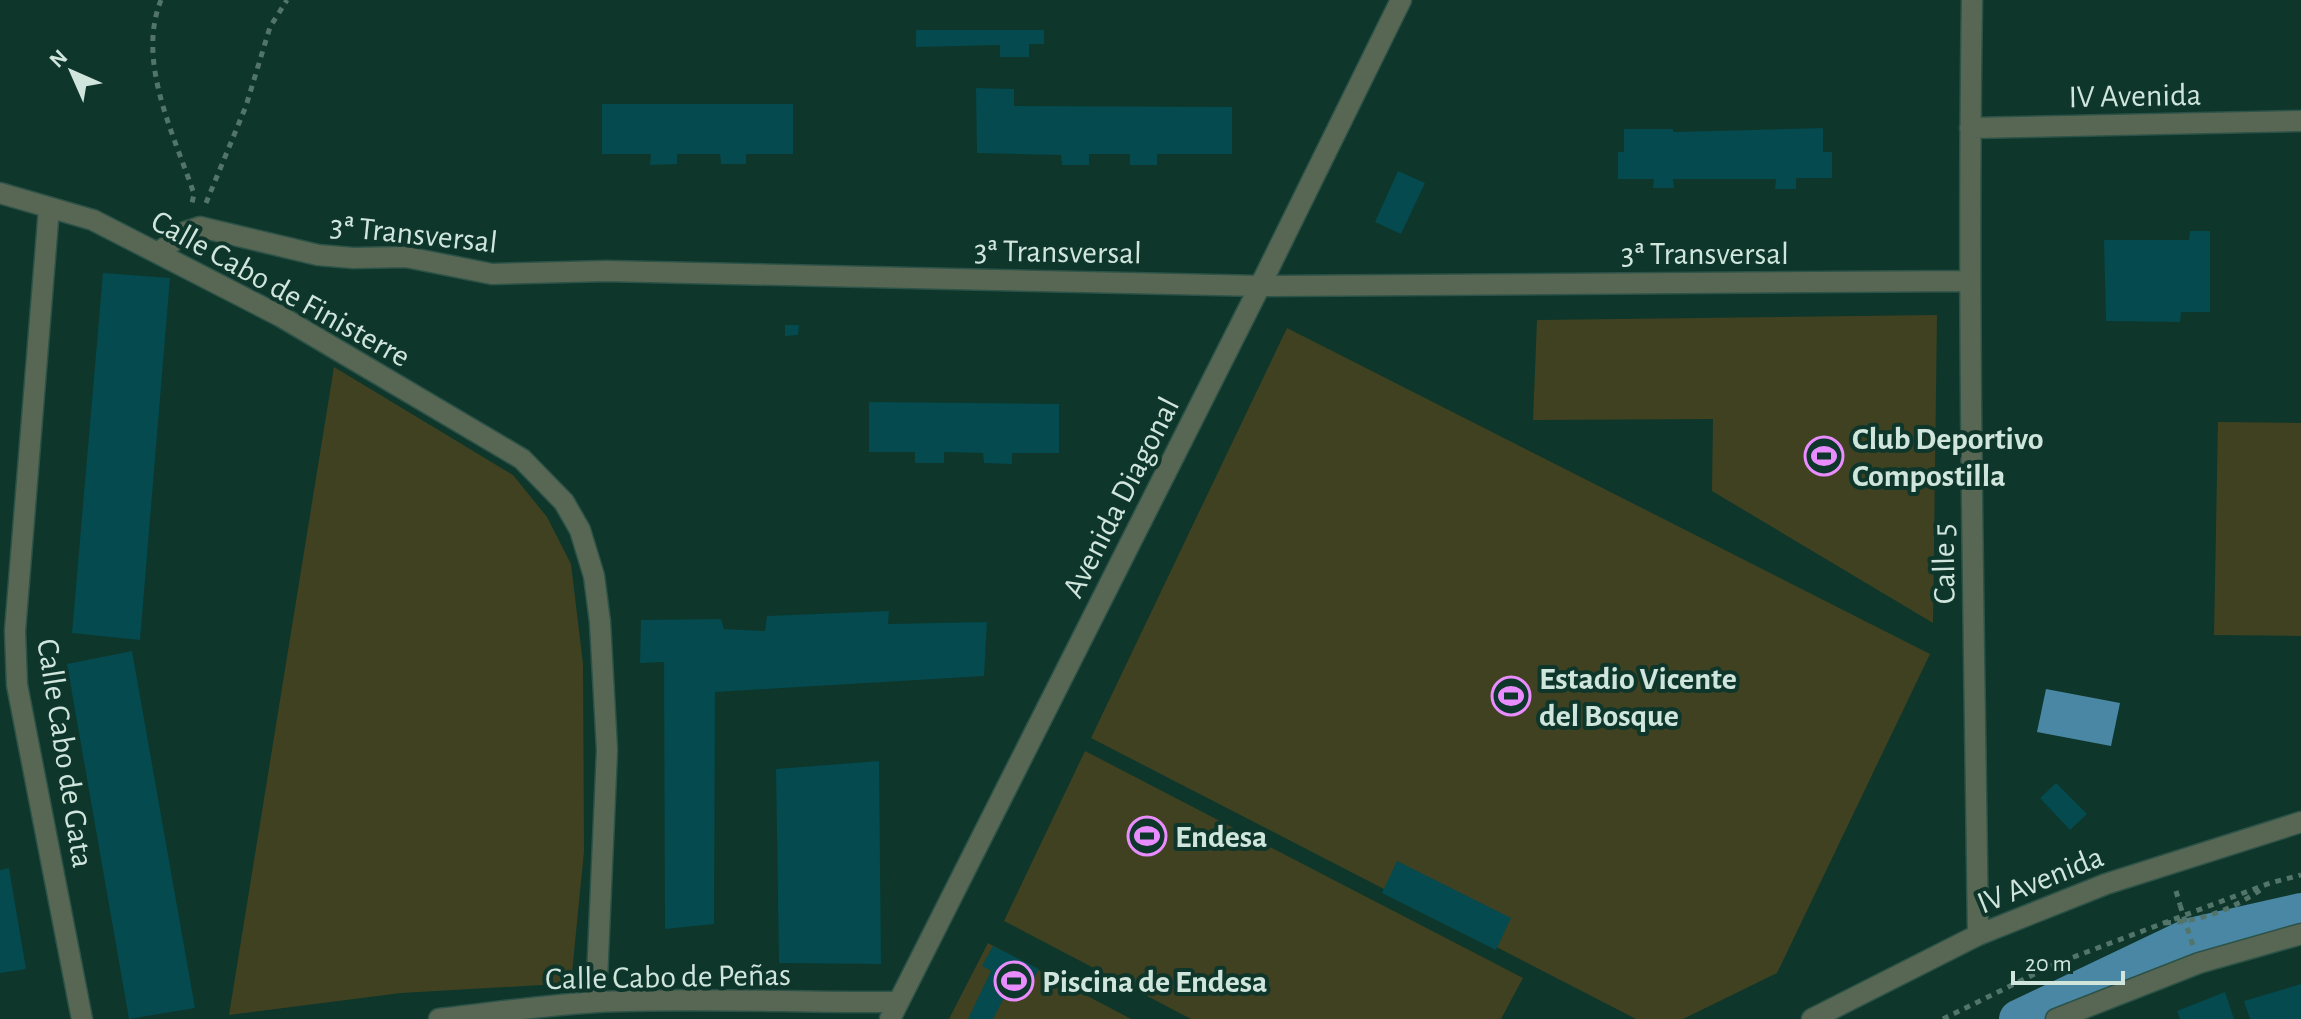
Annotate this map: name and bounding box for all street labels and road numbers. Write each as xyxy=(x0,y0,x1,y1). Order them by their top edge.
street label: IV Avenida xyxy=(2068,79,2202,113)
street label: Calle Cabo de Finisterre xyxy=(146,204,415,373)
street label: 3ª Transversal xyxy=(329,209,499,259)
street label: 3ª Transversal xyxy=(974,235,1142,269)
street label: 3ª Transversal xyxy=(1621,238,1789,270)
street label: Avenida Diagonal xyxy=(1057,392,1185,603)
street label: Calle 5 xyxy=(1927,523,1961,605)
street label: Calle Cabo de Gata xyxy=(31,636,99,870)
street label: IV Avenida xyxy=(1973,840,2108,920)
street label: Calle Cabo de Peñas xyxy=(545,959,791,995)

